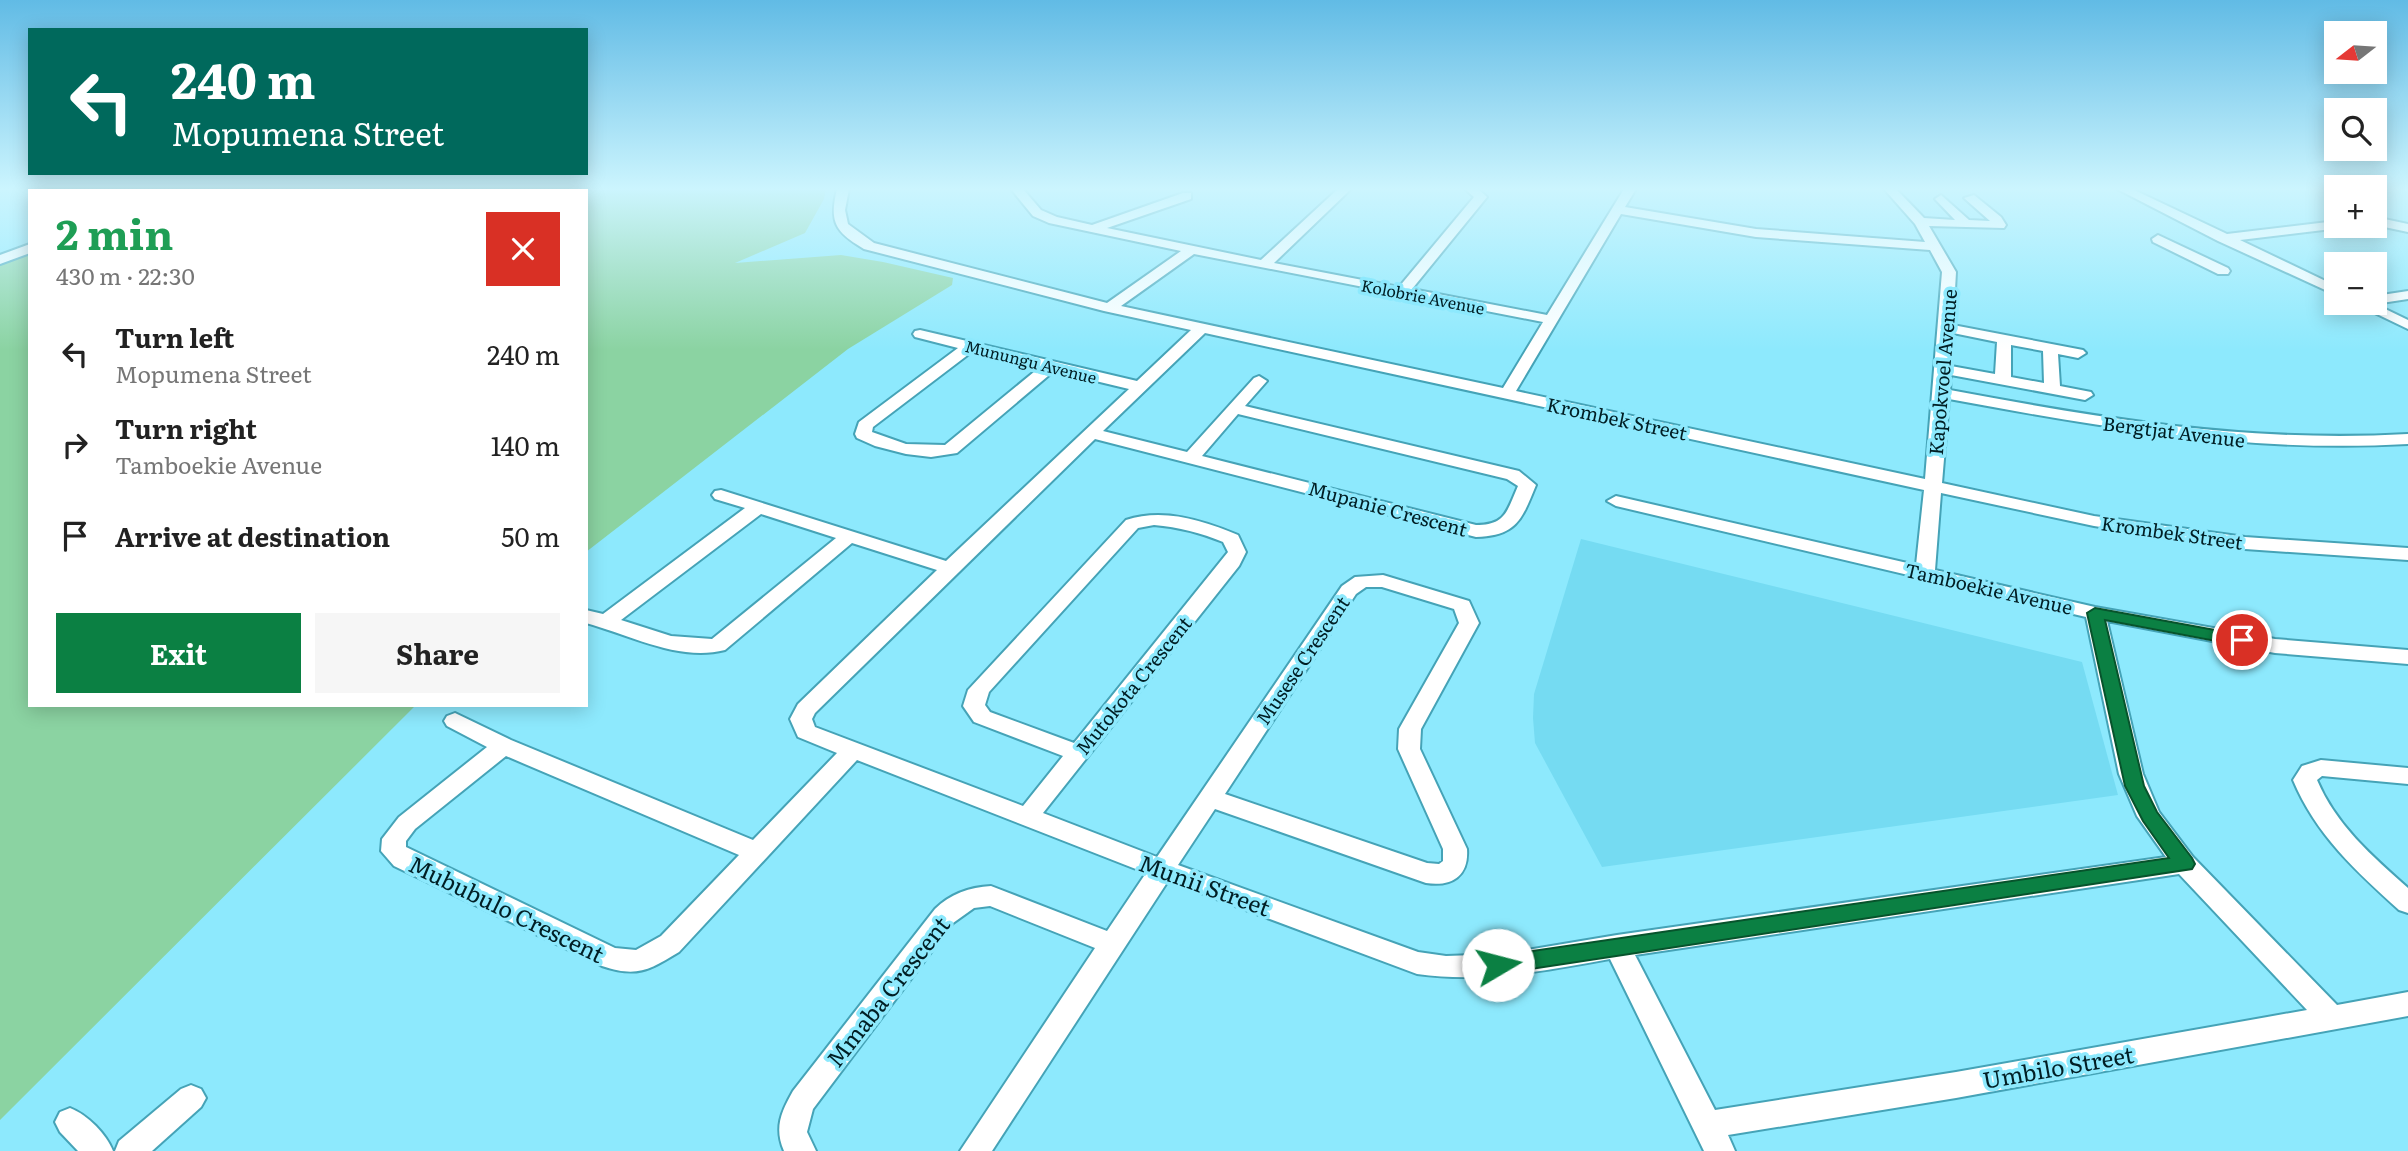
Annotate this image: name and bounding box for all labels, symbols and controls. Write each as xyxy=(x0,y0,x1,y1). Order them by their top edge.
north arrow xyxy=(2324,21,2387,84)
map controls xyxy=(2324,21,2387,315)
text: 240 m xyxy=(171,41,316,114)
icon: left xyxy=(56,56,147,147)
button: search xyxy=(2324,98,2387,161)
text: Mopumena Street xyxy=(171,108,444,156)
button: + xyxy=(2324,175,2387,238)
text: 2 min xyxy=(56,201,173,263)
button: close xyxy=(486,212,560,286)
button: − xyxy=(2324,252,2387,315)
text: 430 m · 22:30 xyxy=(56,258,195,292)
street label: Kolobrie Avenue xyxy=(1359,272,1487,320)
street label: Kapokvoel Avenue xyxy=(1921,288,1963,456)
text: Turn left xyxy=(115,317,234,356)
street label: Munungu Avenue xyxy=(963,333,1099,389)
text: 240 m xyxy=(487,334,560,373)
icon: left xyxy=(56,335,94,373)
text: Mopumena Street xyxy=(115,356,311,390)
street label: Krombek Street xyxy=(1544,389,1690,447)
text: Turn right xyxy=(115,408,257,447)
street label: Bergtjat Avenue xyxy=(2101,408,2247,454)
text: 140 m xyxy=(491,425,560,464)
icon: right xyxy=(56,426,94,464)
text: Tamboekie Avenue xyxy=(115,447,322,481)
street label: Mupanie Crescent xyxy=(1305,473,1471,543)
street label: Krombek Street xyxy=(2099,508,2245,556)
text: Arrive at destination xyxy=(115,516,390,555)
text: 50 m xyxy=(501,516,560,555)
icon: arrive xyxy=(56,517,94,555)
street label: Tamboekie Avenue xyxy=(1902,555,2076,621)
street label: Musese Crescent xyxy=(1249,590,1356,730)
street label: Mutokota Crescent xyxy=(1068,610,1198,760)
pin xyxy=(2212,610,2272,670)
button: Exit xyxy=(56,613,301,693)
button: Share xyxy=(315,613,560,693)
icon: arrive xyxy=(2223,621,2261,659)
street label: Munii Street xyxy=(1135,845,1276,924)
street label: Mububulo Crescent xyxy=(404,846,611,970)
street label: Mmaba Crescent xyxy=(817,908,957,1074)
position arrow xyxy=(1461,928,1535,1002)
street label: Umbilo Street xyxy=(1980,1036,2137,1096)

